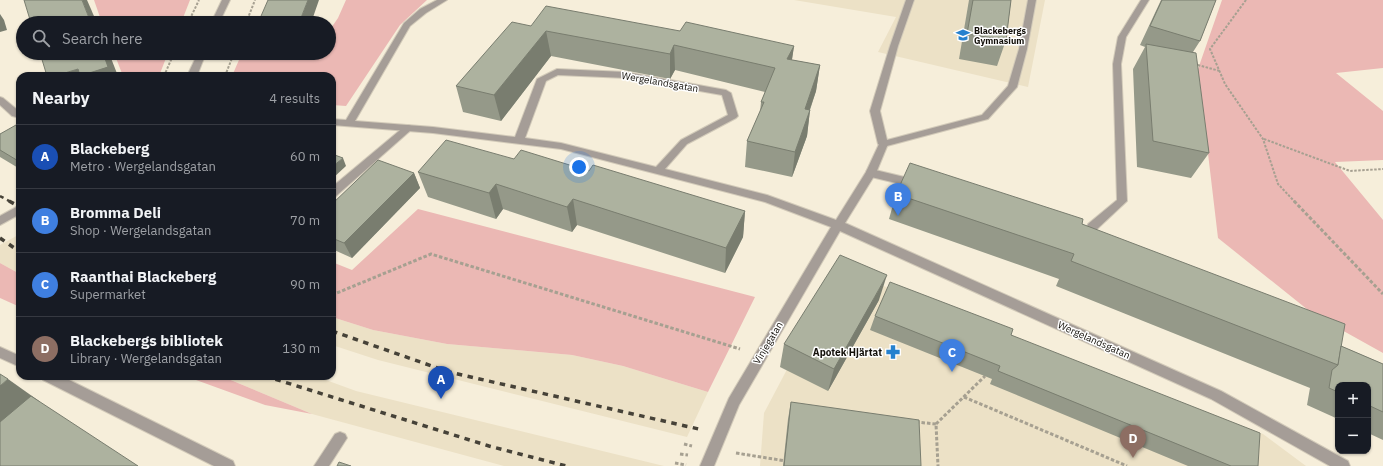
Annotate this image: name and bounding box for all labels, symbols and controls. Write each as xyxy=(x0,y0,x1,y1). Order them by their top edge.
search box xyxy=(16,16,336,60)
place label: Blackebergs Gymnasium xyxy=(974,25,1027,46)
icon: search xyxy=(30,27,52,49)
school or university icon: Blackebergs Gymnasium xyxy=(955,27,971,43)
text: Search here xyxy=(62,29,142,48)
street label: Wergelandsgatan xyxy=(621,69,699,95)
text: Nearby xyxy=(32,87,90,109)
text: 4 results xyxy=(269,90,320,107)
text: Blackeberg xyxy=(70,139,149,158)
text: A xyxy=(41,148,49,165)
text: 60 m xyxy=(290,148,320,165)
your location xyxy=(569,157,589,177)
text: Metro · Wergelandsgatan xyxy=(70,158,216,175)
pin: B xyxy=(885,183,911,216)
text: Bromma Deli xyxy=(70,203,161,222)
text: B xyxy=(41,212,49,229)
text: 70 m xyxy=(290,212,320,229)
text: Shop · Wergelandsgatan xyxy=(70,222,211,239)
text: Raanthai Blackeberg xyxy=(70,267,216,286)
text: C xyxy=(41,276,49,293)
text: 90 m xyxy=(290,276,320,293)
text: Supermarket xyxy=(70,286,146,303)
street label: Wergelandsgatan xyxy=(1056,318,1132,362)
street label: Vinjegatan xyxy=(750,319,786,367)
text: Blackebergs bibliotek xyxy=(70,331,223,350)
pin: C xyxy=(939,339,965,372)
text: D xyxy=(40,340,50,357)
text: 130 m xyxy=(282,340,320,357)
pharmacy icon: Apotek Hjärtat xyxy=(885,344,901,360)
place label: Apotek Hjärtat xyxy=(813,346,882,359)
text: Library · Wergelandsgatan xyxy=(70,350,222,367)
pin: A xyxy=(428,366,454,399)
map controls xyxy=(1335,382,1371,454)
button: + xyxy=(1335,382,1371,418)
button: − xyxy=(1335,418,1371,454)
pin: D xyxy=(1120,425,1146,458)

